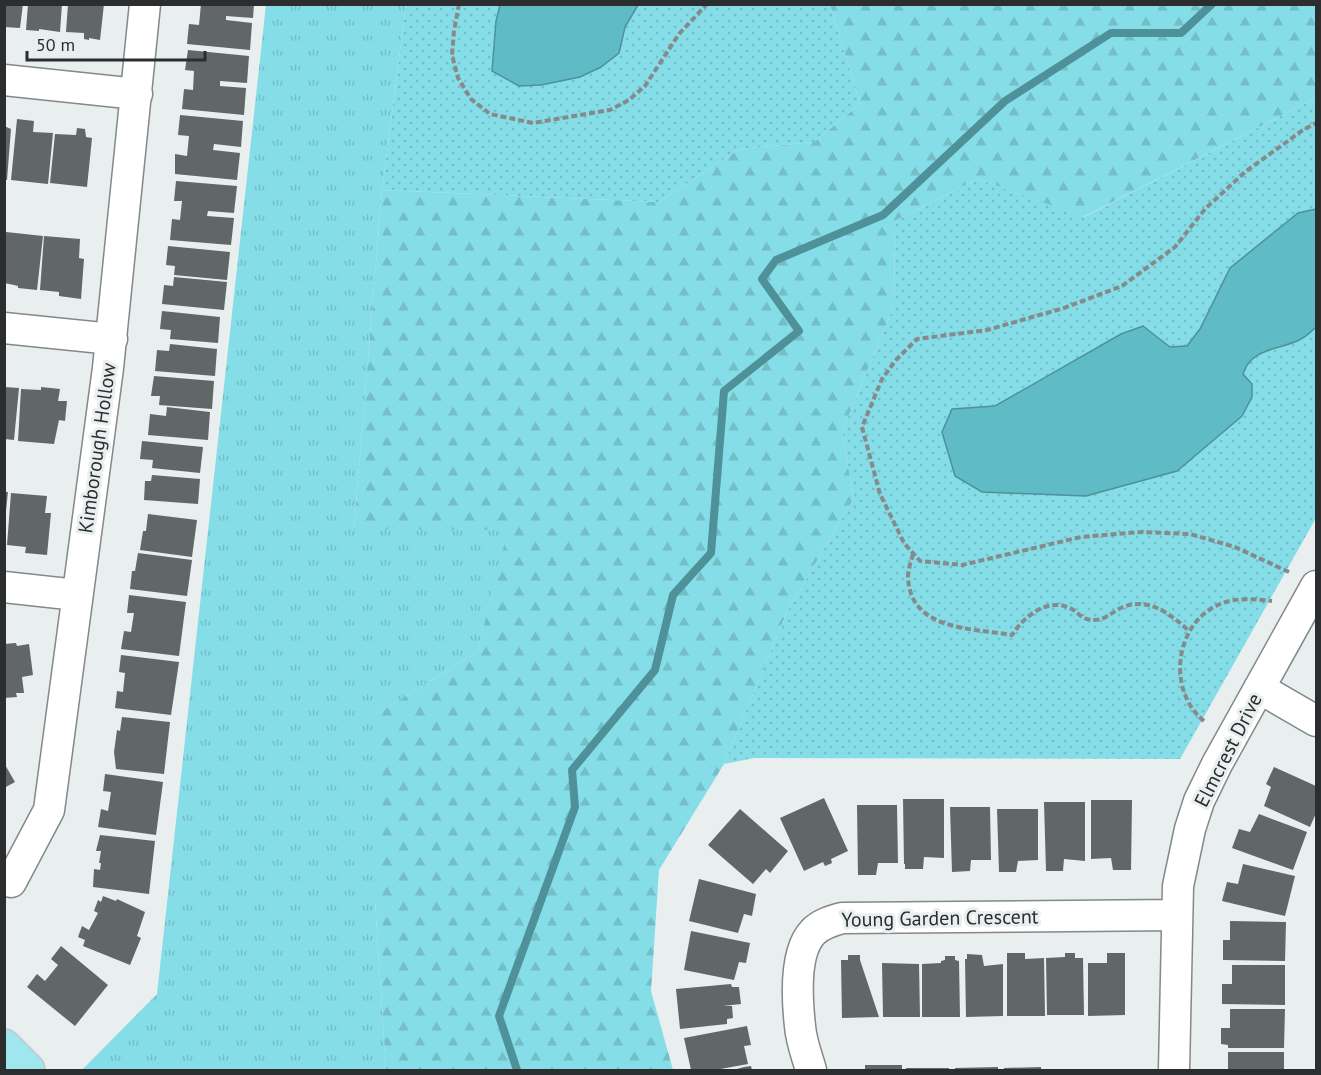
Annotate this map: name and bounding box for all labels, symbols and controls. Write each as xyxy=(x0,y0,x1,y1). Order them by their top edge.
scale bar xyxy=(27,24,206,62)
text: 50 m xyxy=(36,33,75,56)
street label: Kimborough Hollow xyxy=(72,361,122,535)
street label: Elmcrest Drive xyxy=(1188,689,1268,811)
street label: Young Garden Crescent xyxy=(841,903,1039,933)

